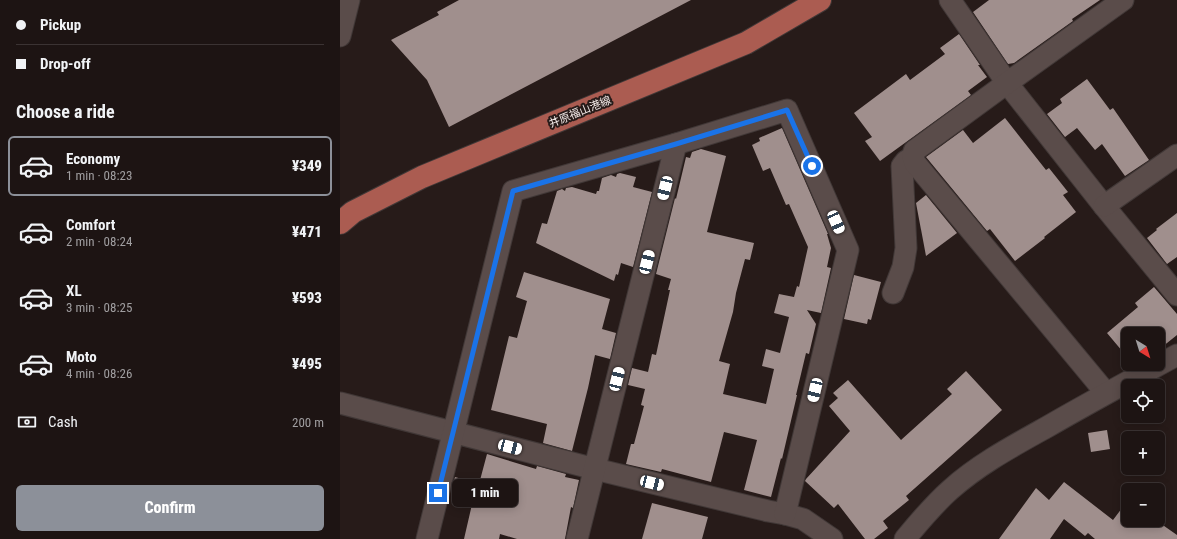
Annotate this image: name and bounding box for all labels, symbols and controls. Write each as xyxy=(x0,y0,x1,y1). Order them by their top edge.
text: Pickup xyxy=(40,16,81,34)
text: Drop-off xyxy=(40,55,91,73)
street label: 井原福山港線 xyxy=(547,94,613,130)
text: Choose a ride xyxy=(16,101,115,122)
icon: car xyxy=(18,148,54,184)
text: Economy xyxy=(66,150,120,168)
text: ¥349 xyxy=(292,157,322,175)
route start xyxy=(803,157,821,175)
text: 1 min · 08:23 xyxy=(66,168,132,183)
car xyxy=(656,175,674,201)
car xyxy=(826,209,846,235)
icon: car xyxy=(18,214,54,250)
text: Comfort xyxy=(66,216,115,234)
text: ¥471 xyxy=(292,223,322,241)
text: 2 min · 08:24 xyxy=(66,234,132,249)
car xyxy=(638,249,656,275)
icon: car xyxy=(18,280,54,316)
text: XL xyxy=(66,282,82,300)
text: ¥593 xyxy=(292,289,322,307)
text: 3 min · 08:25 xyxy=(66,300,132,315)
north arrow xyxy=(1121,327,1165,371)
map controls xyxy=(1121,327,1165,527)
icon: car xyxy=(18,346,54,382)
text: Moto xyxy=(66,348,97,366)
text: ¥495 xyxy=(292,355,322,373)
text: 4 min · 08:26 xyxy=(66,366,132,381)
car xyxy=(608,366,626,392)
car xyxy=(806,377,824,403)
button: locate xyxy=(1121,379,1165,423)
icon: cash xyxy=(16,411,38,433)
text: Cash xyxy=(48,413,78,431)
text: 200 m xyxy=(292,415,324,430)
button: + xyxy=(1121,431,1165,475)
car xyxy=(497,438,523,456)
car xyxy=(639,474,665,492)
callout: 1 min xyxy=(452,479,518,507)
button: − xyxy=(1121,483,1165,527)
route end xyxy=(429,484,447,502)
button: Confirm xyxy=(16,485,324,531)
text: 1 min xyxy=(471,485,499,500)

